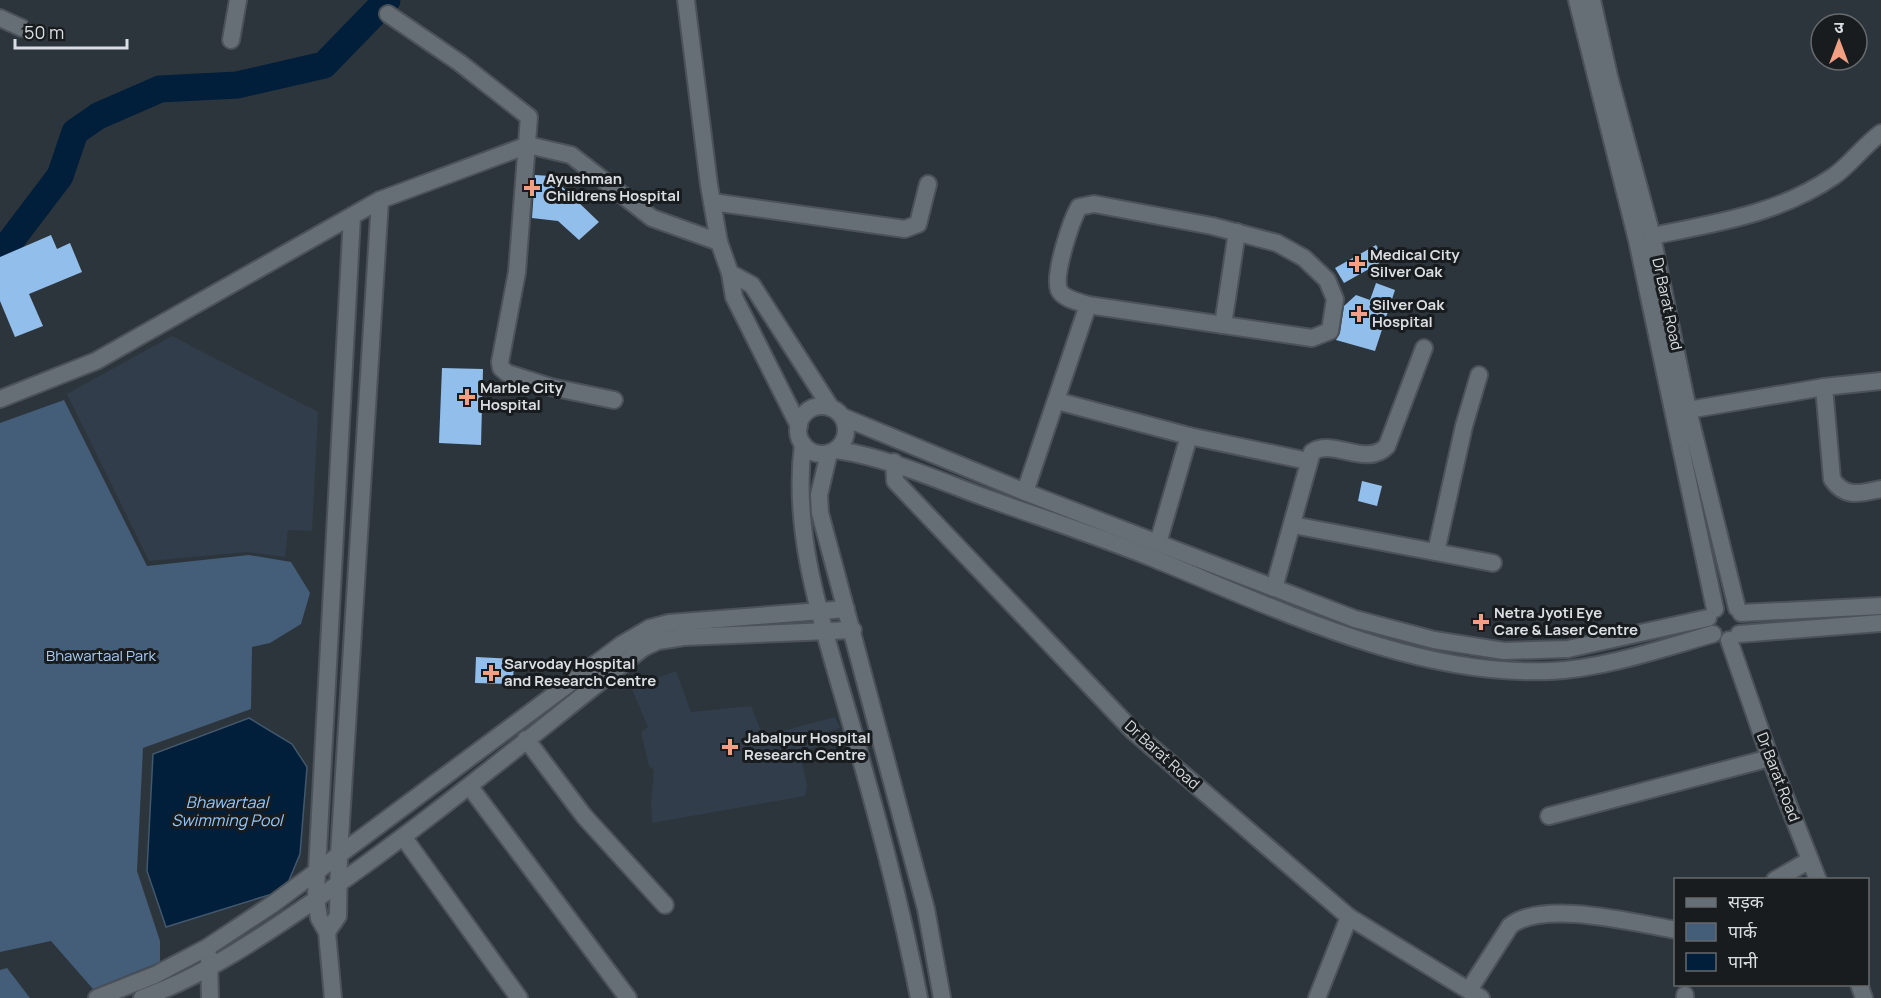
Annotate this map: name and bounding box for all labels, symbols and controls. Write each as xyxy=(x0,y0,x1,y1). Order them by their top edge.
scale bar xyxy=(15,12,128,50)
north arrow xyxy=(1809,12,1869,72)
text: उ xyxy=(1834,16,1844,38)
text: 50 m xyxy=(24,20,64,44)
place label: Ayushman Childrens Hospital xyxy=(546,168,680,206)
marker: Ayushman Childrens Hospital xyxy=(523,179,541,197)
place label: Medical City Silver Oak xyxy=(1370,244,1460,282)
marker: Medical City Silver Oak xyxy=(1348,255,1366,273)
street label: Dr Barat Road xyxy=(1647,256,1688,352)
place label: Silver Oak Hospital xyxy=(1372,294,1445,332)
marker: Silver Oak Hospital xyxy=(1350,305,1368,323)
place label: Marble City Hospital xyxy=(480,377,563,415)
marker: Marble City Hospital xyxy=(458,388,476,406)
place label: Netra Jyoti Eye Care & Laser Centre xyxy=(1494,602,1638,640)
marker: Netra Jyoti Eye Care & Laser Centre xyxy=(1472,613,1490,631)
park label: Bhawartaal Park xyxy=(46,645,157,666)
place label: Sarvoday Hospital and Research Centre xyxy=(504,653,656,691)
marker: Sarvoday Hospital and Research Centre xyxy=(482,664,500,682)
street label: Dr Barat Road xyxy=(1120,715,1204,794)
place label: Jabalpur Hospital Research Centre xyxy=(744,727,871,765)
street label: Dr Barat Road xyxy=(1752,729,1805,824)
marker: Jabalpur Hospital Research Centre xyxy=(721,738,739,756)
water label: Bhawartaal Swimming Pool xyxy=(171,791,285,831)
legend xyxy=(1674,878,1869,986)
text: सड़क xyxy=(1728,889,1765,913)
text: पार्क xyxy=(1728,919,1758,943)
text: पानी xyxy=(1728,949,1758,973)

